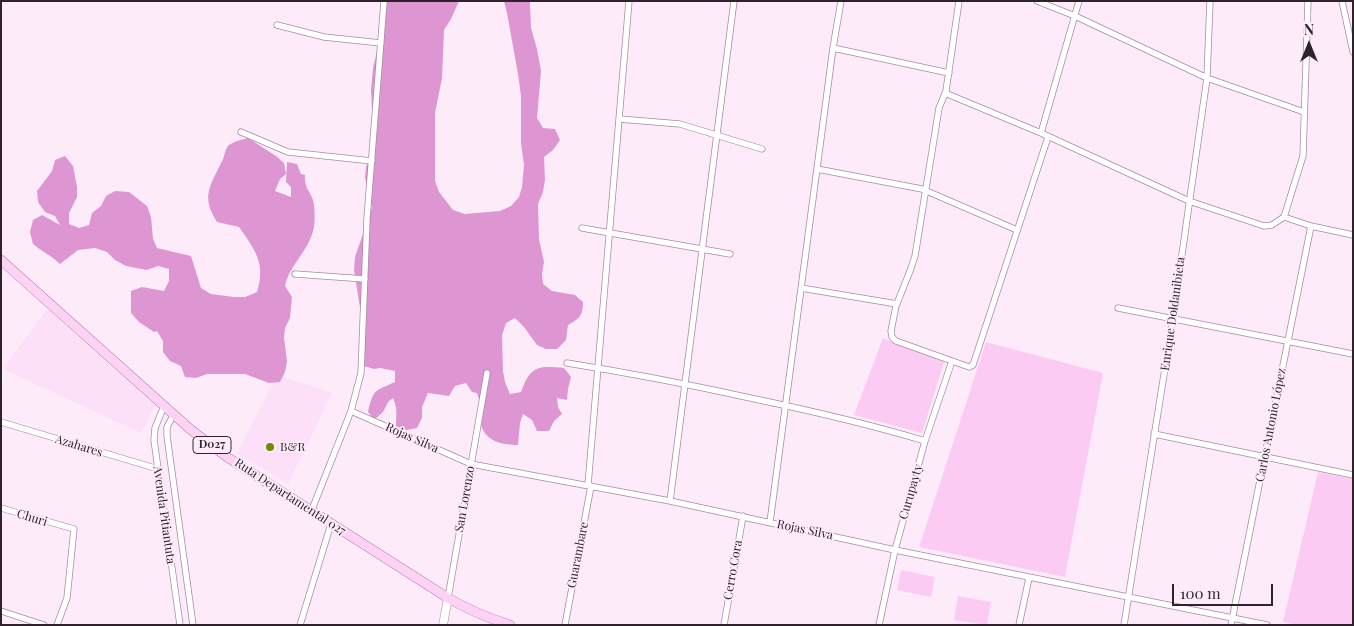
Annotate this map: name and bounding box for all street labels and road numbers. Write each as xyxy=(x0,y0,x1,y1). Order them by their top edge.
street label: Enrique Doldanibieta xyxy=(1158,256,1188,372)
street label: Carlos Antonio López xyxy=(1253,367,1289,483)
street label: Rojas Silva xyxy=(383,420,441,456)
street label: Azahares xyxy=(54,432,104,460)
road number: D027 xyxy=(193,436,231,454)
street label: Ruta Departamental 027 xyxy=(232,456,348,538)
street label: Curupayty xyxy=(896,463,926,521)
street label: Avenida Pitiantuta xyxy=(150,465,178,565)
street label: San Lorenzo xyxy=(452,465,478,533)
street label: Churi xyxy=(15,507,49,529)
street label: Rojas Silva xyxy=(776,517,834,543)
street label: Guarambare xyxy=(565,521,591,589)
street label: Cerro Cora xyxy=(721,539,745,601)

